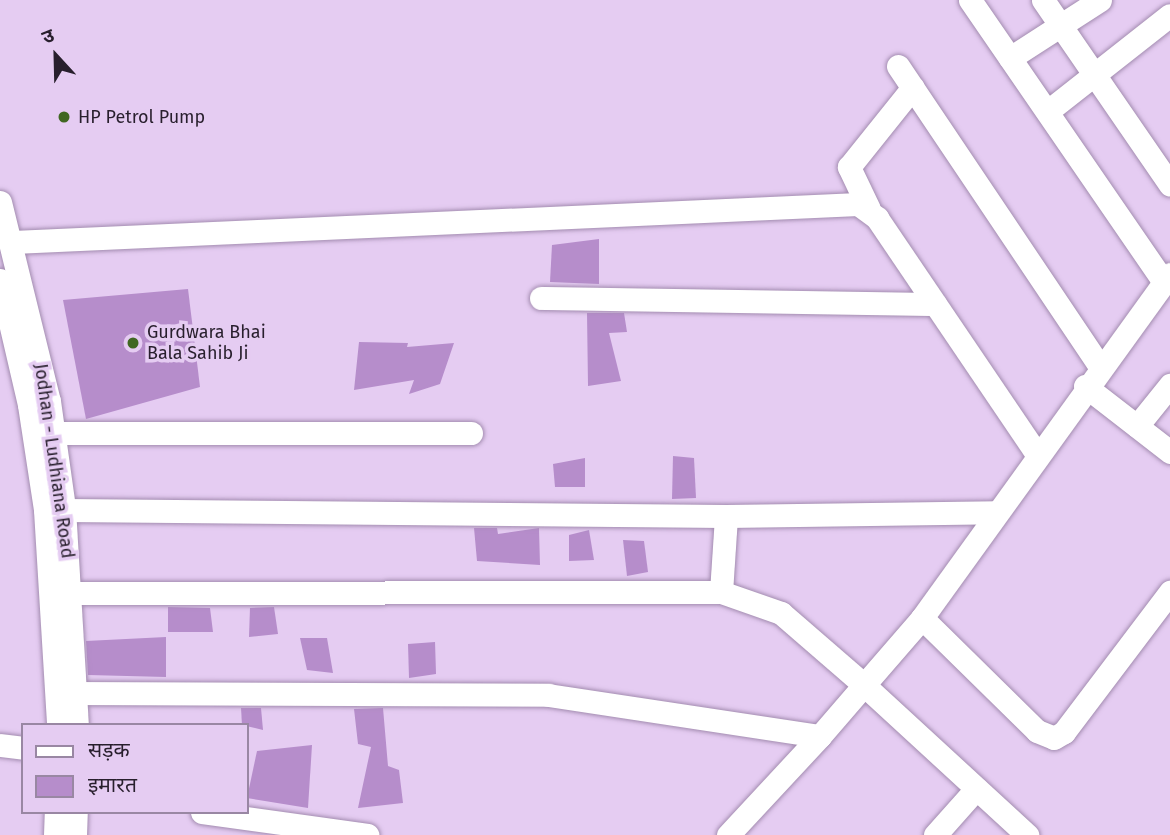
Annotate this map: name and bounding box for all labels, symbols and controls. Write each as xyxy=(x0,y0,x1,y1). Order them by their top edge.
north arrow xyxy=(21,21,91,91)
text: उ xyxy=(38,23,57,49)
place label: HP Petrol Pump xyxy=(78,106,205,128)
marker: HP Petrol Pump xyxy=(56,109,72,125)
place label: Gurdwara Bhai Bala Sahib Ji xyxy=(147,322,266,364)
marker: Gurdwara Bhai Bala Sahib Ji xyxy=(125,335,141,351)
street label: Jodhan - Ludhiana Road xyxy=(30,362,78,560)
legend xyxy=(21,723,248,814)
text: सड़क xyxy=(88,737,130,763)
text: इमारत xyxy=(88,772,137,798)

